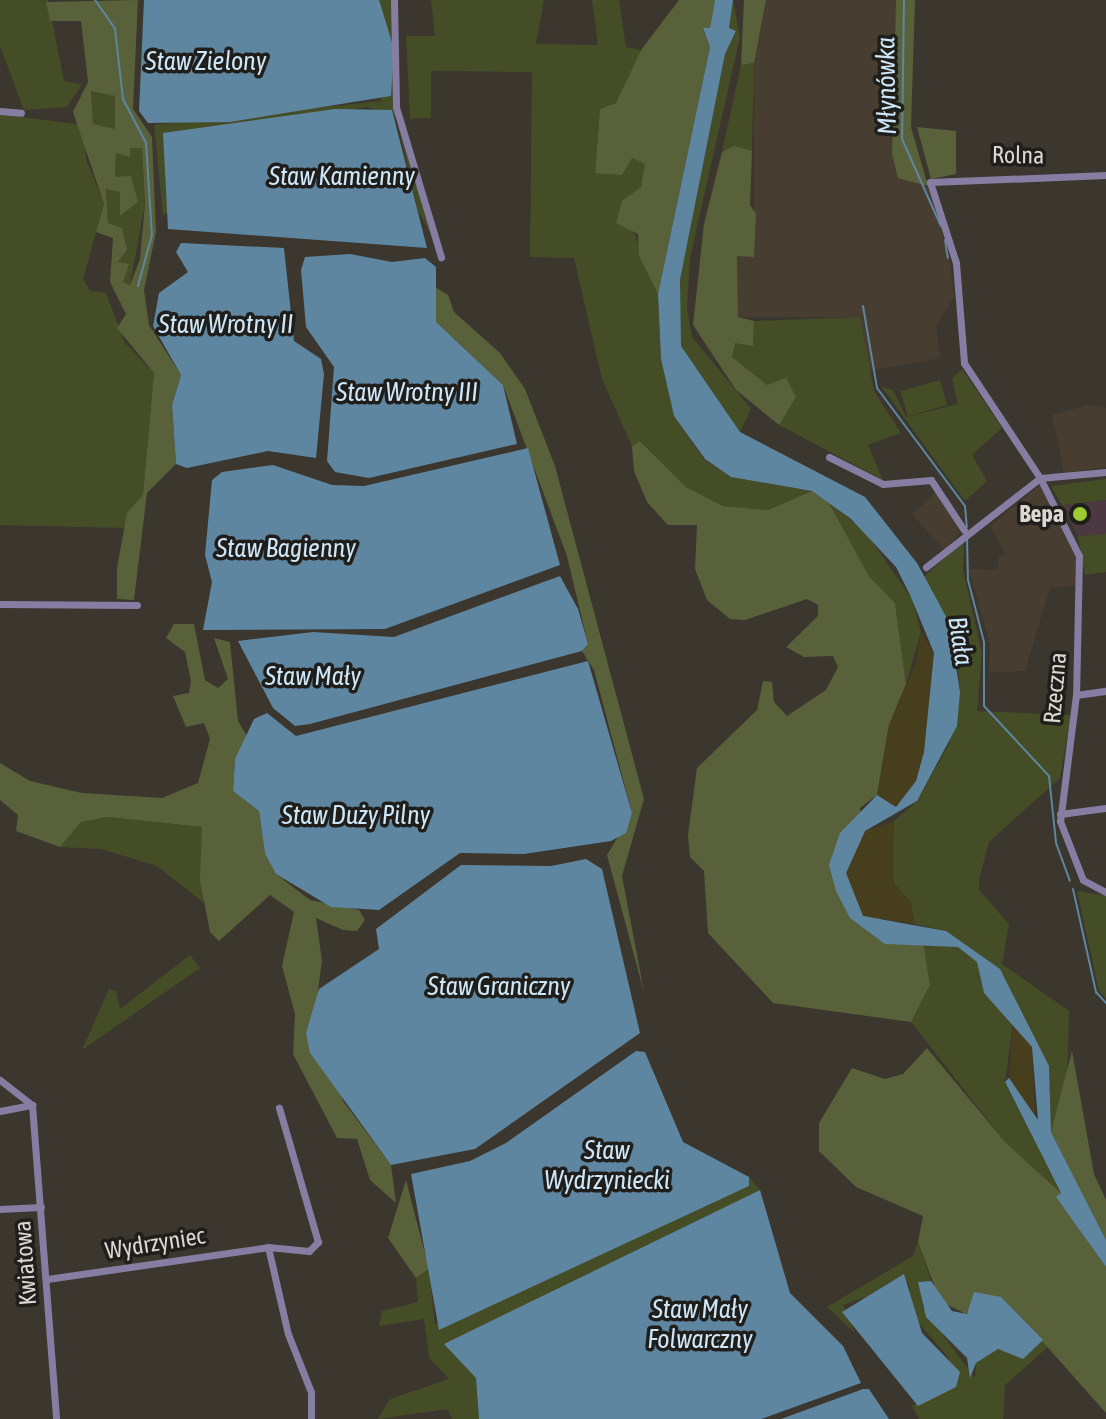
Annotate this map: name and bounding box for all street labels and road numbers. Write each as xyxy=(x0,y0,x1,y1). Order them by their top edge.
street label: Rolna xyxy=(992,140,1044,170)
street label: Rzeczna xyxy=(1038,651,1072,725)
street label: Kwiatowa xyxy=(8,1220,42,1306)
street label: Wydrzyniec xyxy=(103,1221,207,1265)

